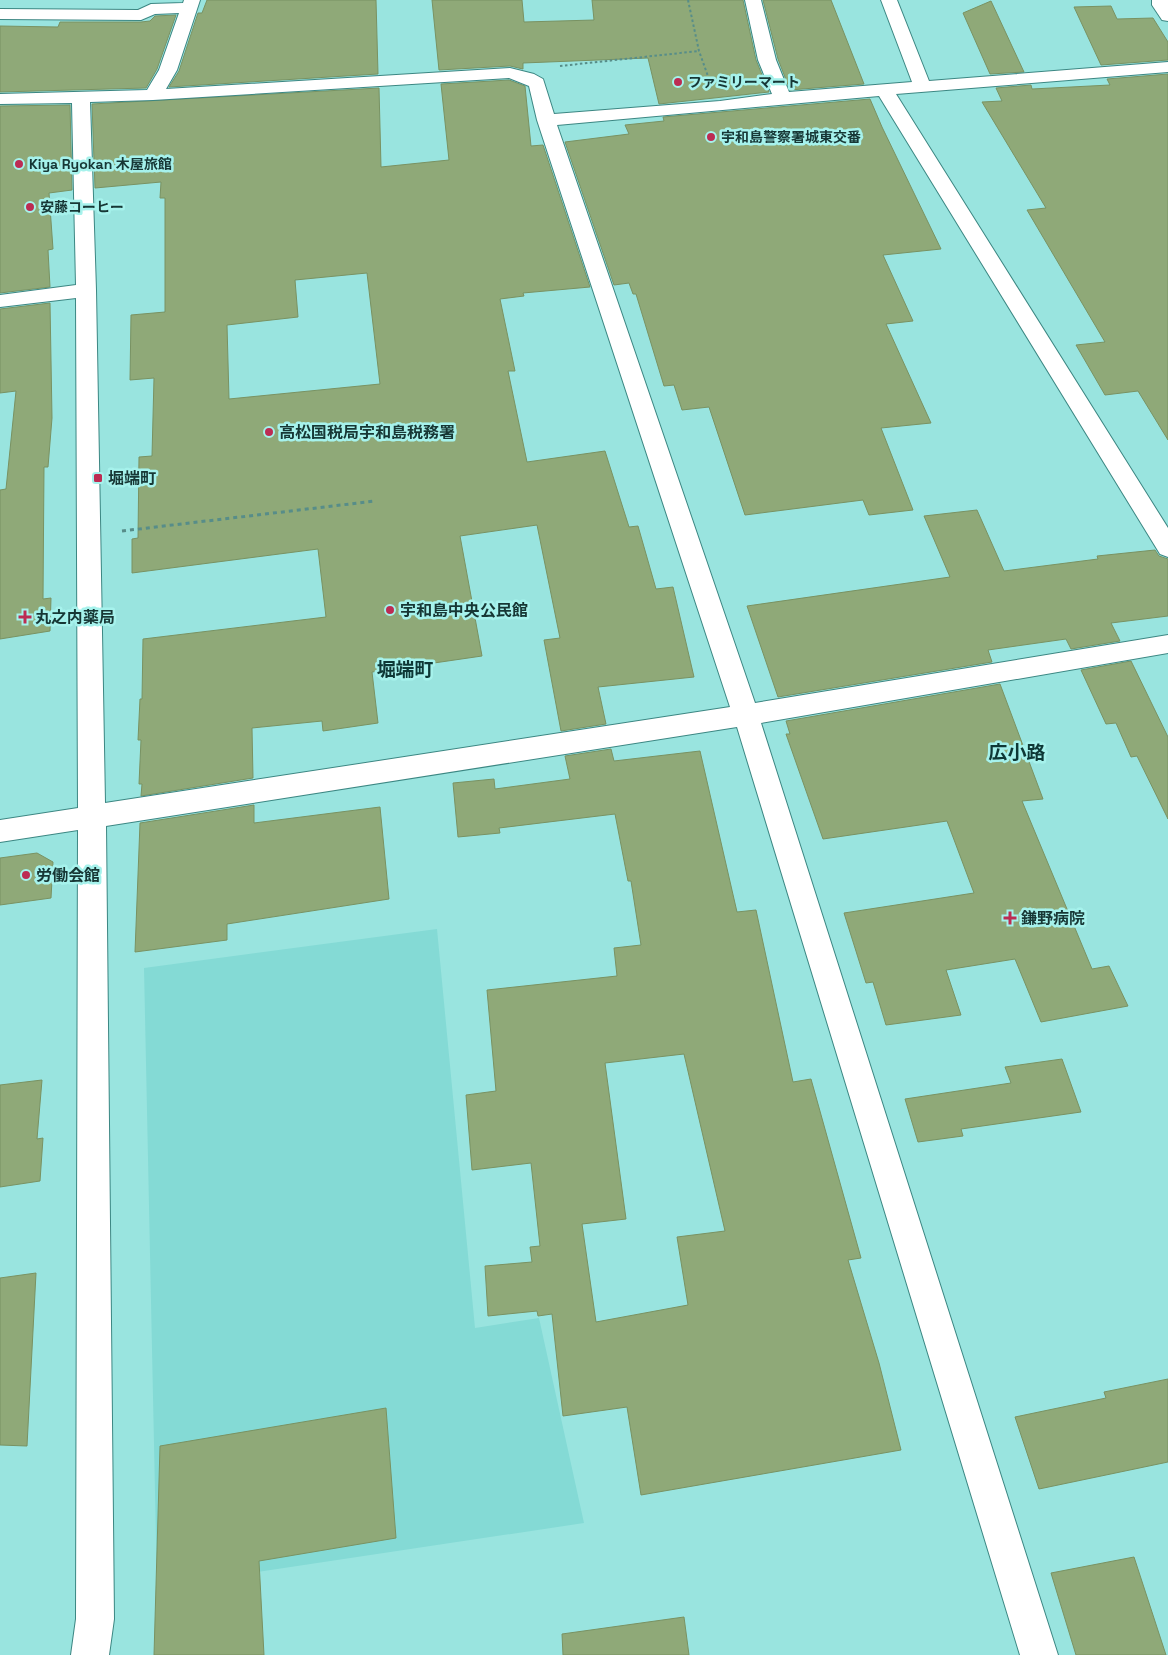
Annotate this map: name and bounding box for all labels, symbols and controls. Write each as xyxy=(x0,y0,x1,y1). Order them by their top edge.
place label: ファミリーマート xyxy=(688,73,800,91)
marker: ファミリーマート xyxy=(672,76,684,88)
place label: 宇和島警察署城東交番 xyxy=(721,128,861,146)
marker: 宇和島警察署城東交番 xyxy=(705,131,717,143)
place label: Kiya Ryokan 木屋旅館 xyxy=(29,155,172,173)
marker: Kiya Ryokan 木屋旅館 xyxy=(13,158,25,170)
place label: 安藤コーヒー xyxy=(40,198,124,216)
marker: 安藤コーヒー xyxy=(24,201,36,213)
place label: 高松国税局宇和島税務署 xyxy=(279,422,455,443)
marker: 高松国税局宇和島税務署 xyxy=(263,426,275,438)
place label: 堀端町 xyxy=(108,468,156,489)
marker: 堀端町 xyxy=(92,472,104,484)
place label: 宇和島中央公民館 xyxy=(400,600,528,621)
marker: 宇和島中央公民館 xyxy=(384,604,396,616)
place label: 丸之内薬局 xyxy=(35,607,115,628)
marker: 丸之内薬局 xyxy=(19,611,31,623)
district label: 堀端町 xyxy=(376,657,434,682)
district label: 広小路 xyxy=(988,740,1046,765)
place label: 労働会館 xyxy=(36,865,100,886)
marker: 労働会館 xyxy=(20,869,32,881)
place label: 鎌野病院 xyxy=(1021,908,1085,929)
marker: 鎌野病院 xyxy=(1003,911,1017,925)

